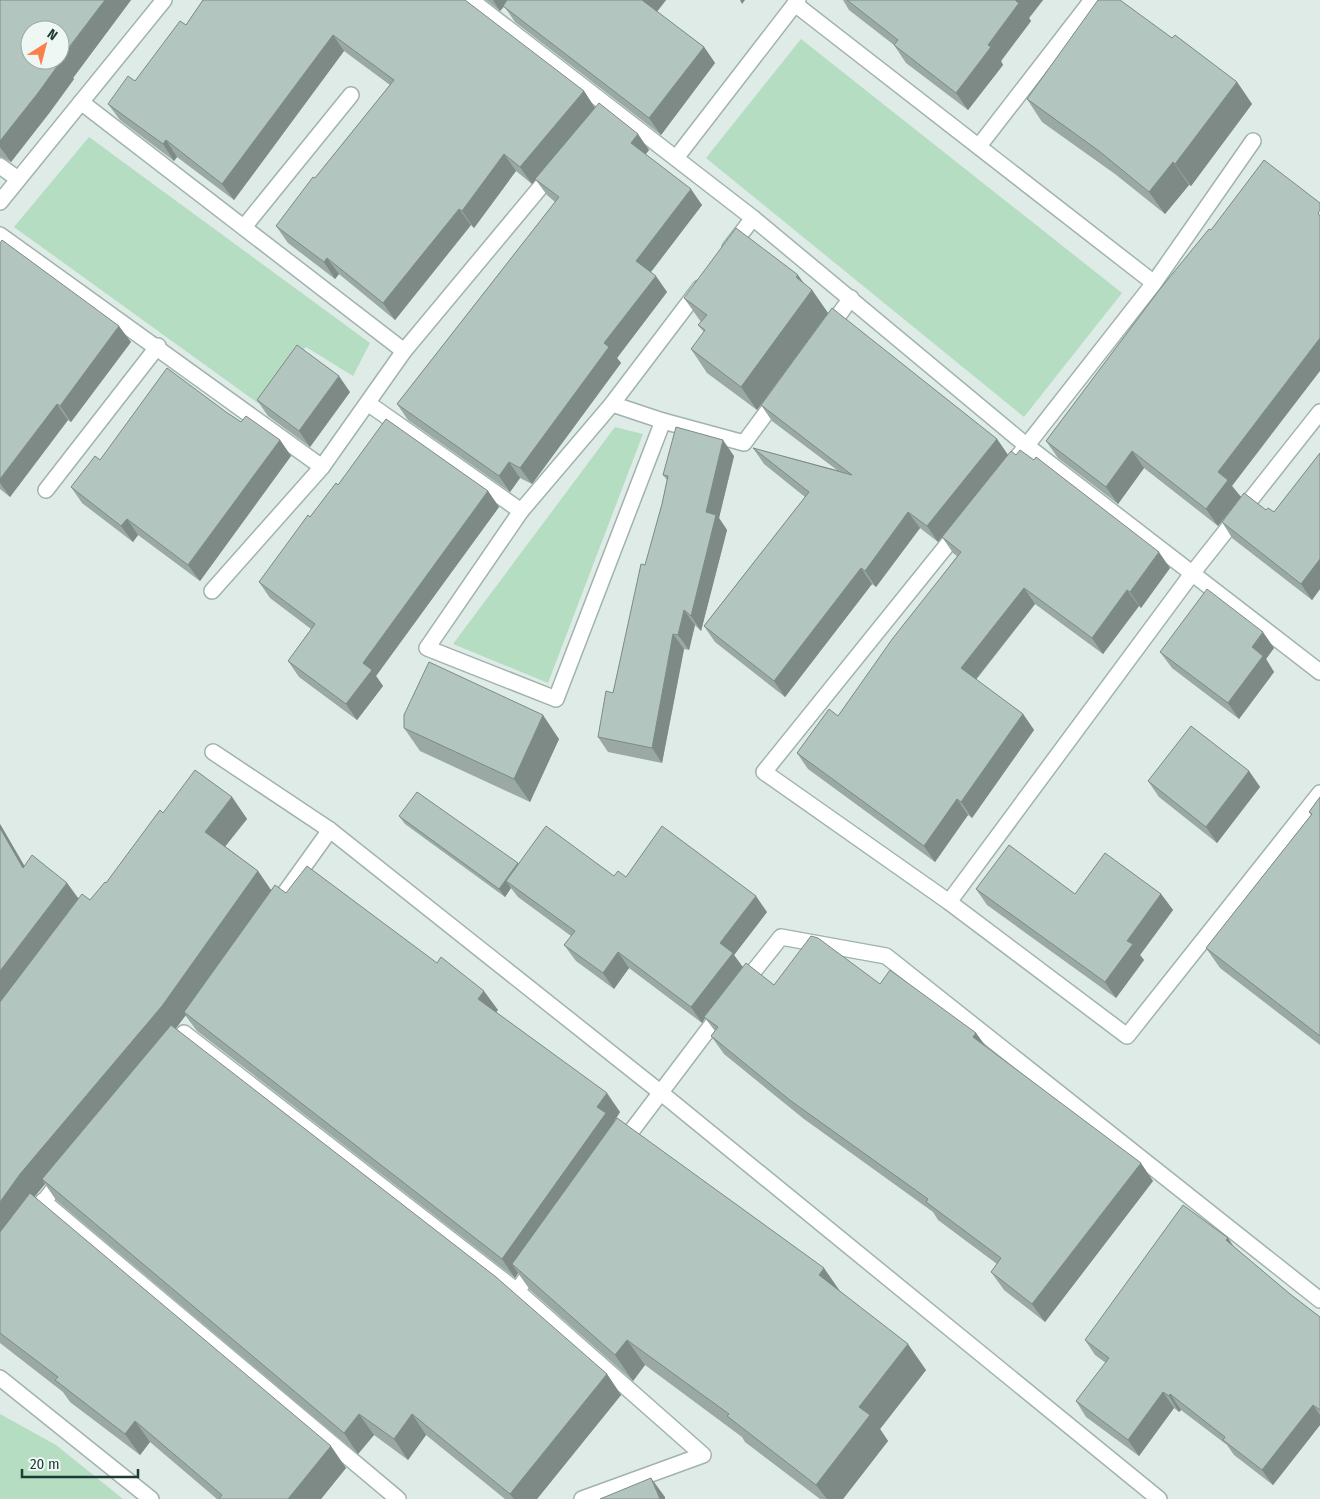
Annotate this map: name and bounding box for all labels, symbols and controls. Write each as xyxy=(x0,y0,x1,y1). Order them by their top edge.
north arrow xyxy=(20,20,70,70)
text: N xyxy=(44,26,61,44)
scale bar xyxy=(22,1446,139,1478)
text: 20 m xyxy=(30,1455,60,1473)

